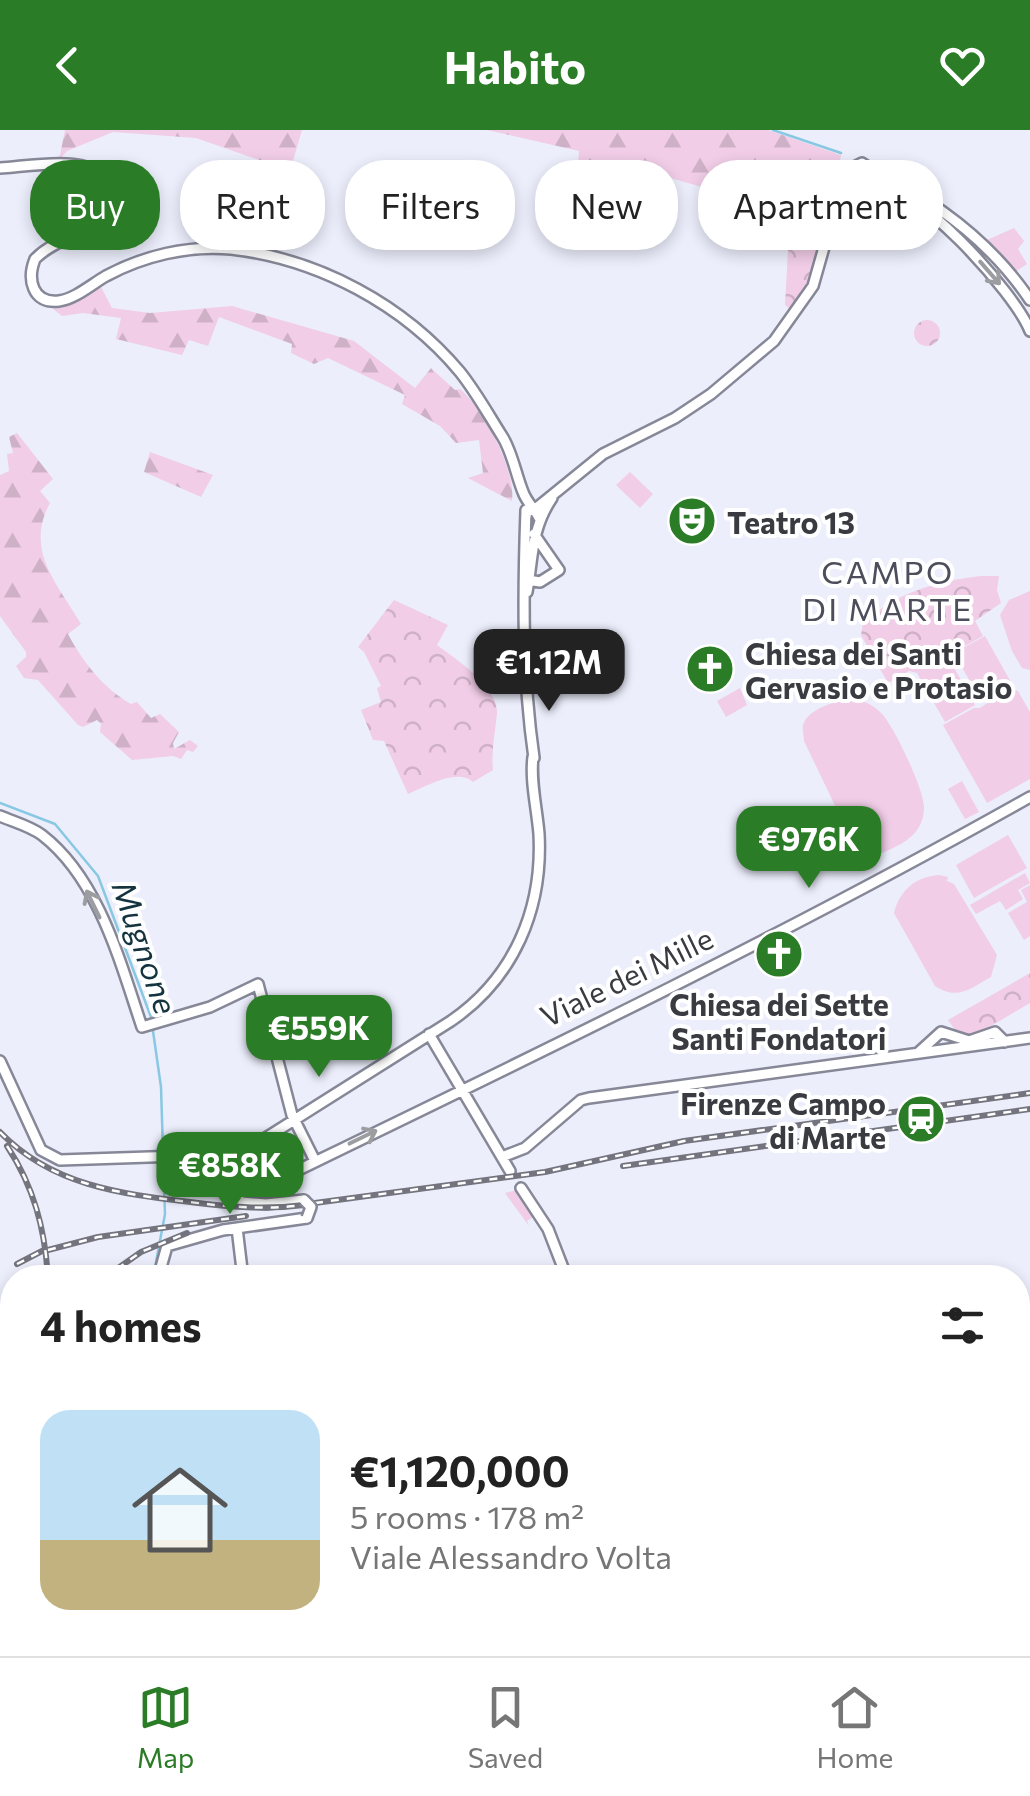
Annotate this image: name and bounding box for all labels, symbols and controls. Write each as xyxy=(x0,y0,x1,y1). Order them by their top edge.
icon: back xyxy=(40,38,95,93)
text: Habito xyxy=(444,38,586,93)
icon: heart xyxy=(935,38,990,93)
chip: Buy xyxy=(30,160,160,250)
chip: Rent xyxy=(180,160,325,250)
chip: Filters xyxy=(345,160,515,250)
chip: New xyxy=(535,160,678,250)
chip: Apartment xyxy=(698,160,943,250)
one-way arrow xyxy=(979,260,1002,285)
theatre icon: Teatro 13 xyxy=(666,495,718,547)
place label: Teatro 13 xyxy=(727,503,855,540)
district label: CAMPO DI MARTE xyxy=(802,551,974,628)
pin: €1.12M xyxy=(468,629,630,714)
place label: Chiesa dei Santi Gervasio e Protasio xyxy=(745,634,1012,705)
text: €1.12M xyxy=(496,641,602,681)
church icon: Chiesa dei Santi Gervasio e Protasio xyxy=(684,643,736,695)
pin: €976K xyxy=(739,806,879,891)
text: €976K xyxy=(758,818,860,858)
water label: Mugnone xyxy=(105,875,187,1019)
one-way arrow xyxy=(83,889,102,919)
street label: Viale dei Mille xyxy=(534,918,718,1034)
church icon: Chiesa dei Sette Santi Fondatori xyxy=(753,928,805,980)
place label: Chiesa dei Sette Santi Fondatori xyxy=(669,985,889,1056)
pin: €559K xyxy=(249,995,389,1080)
text: €559K xyxy=(268,1007,370,1047)
place label: Firenze Campo di Marte xyxy=(680,1084,886,1155)
station icon: Firenze Campo di Marte xyxy=(895,1093,947,1145)
one-way arrow xyxy=(347,1127,377,1146)
pin: €858K xyxy=(160,1132,300,1217)
text: €858K xyxy=(178,1144,282,1184)
icon: filters xyxy=(935,1298,990,1353)
text: 4 homes xyxy=(40,1299,202,1351)
text: €1,120,000 xyxy=(350,1444,570,1496)
icon: home xyxy=(120,1450,240,1570)
text: 5 rooms · 178 m² xyxy=(350,1496,584,1536)
text: Viale Alessandro Volta xyxy=(350,1536,672,1576)
tab: Map xyxy=(137,1680,194,1774)
tab: Saved xyxy=(468,1680,543,1774)
tab: Home xyxy=(816,1680,893,1774)

